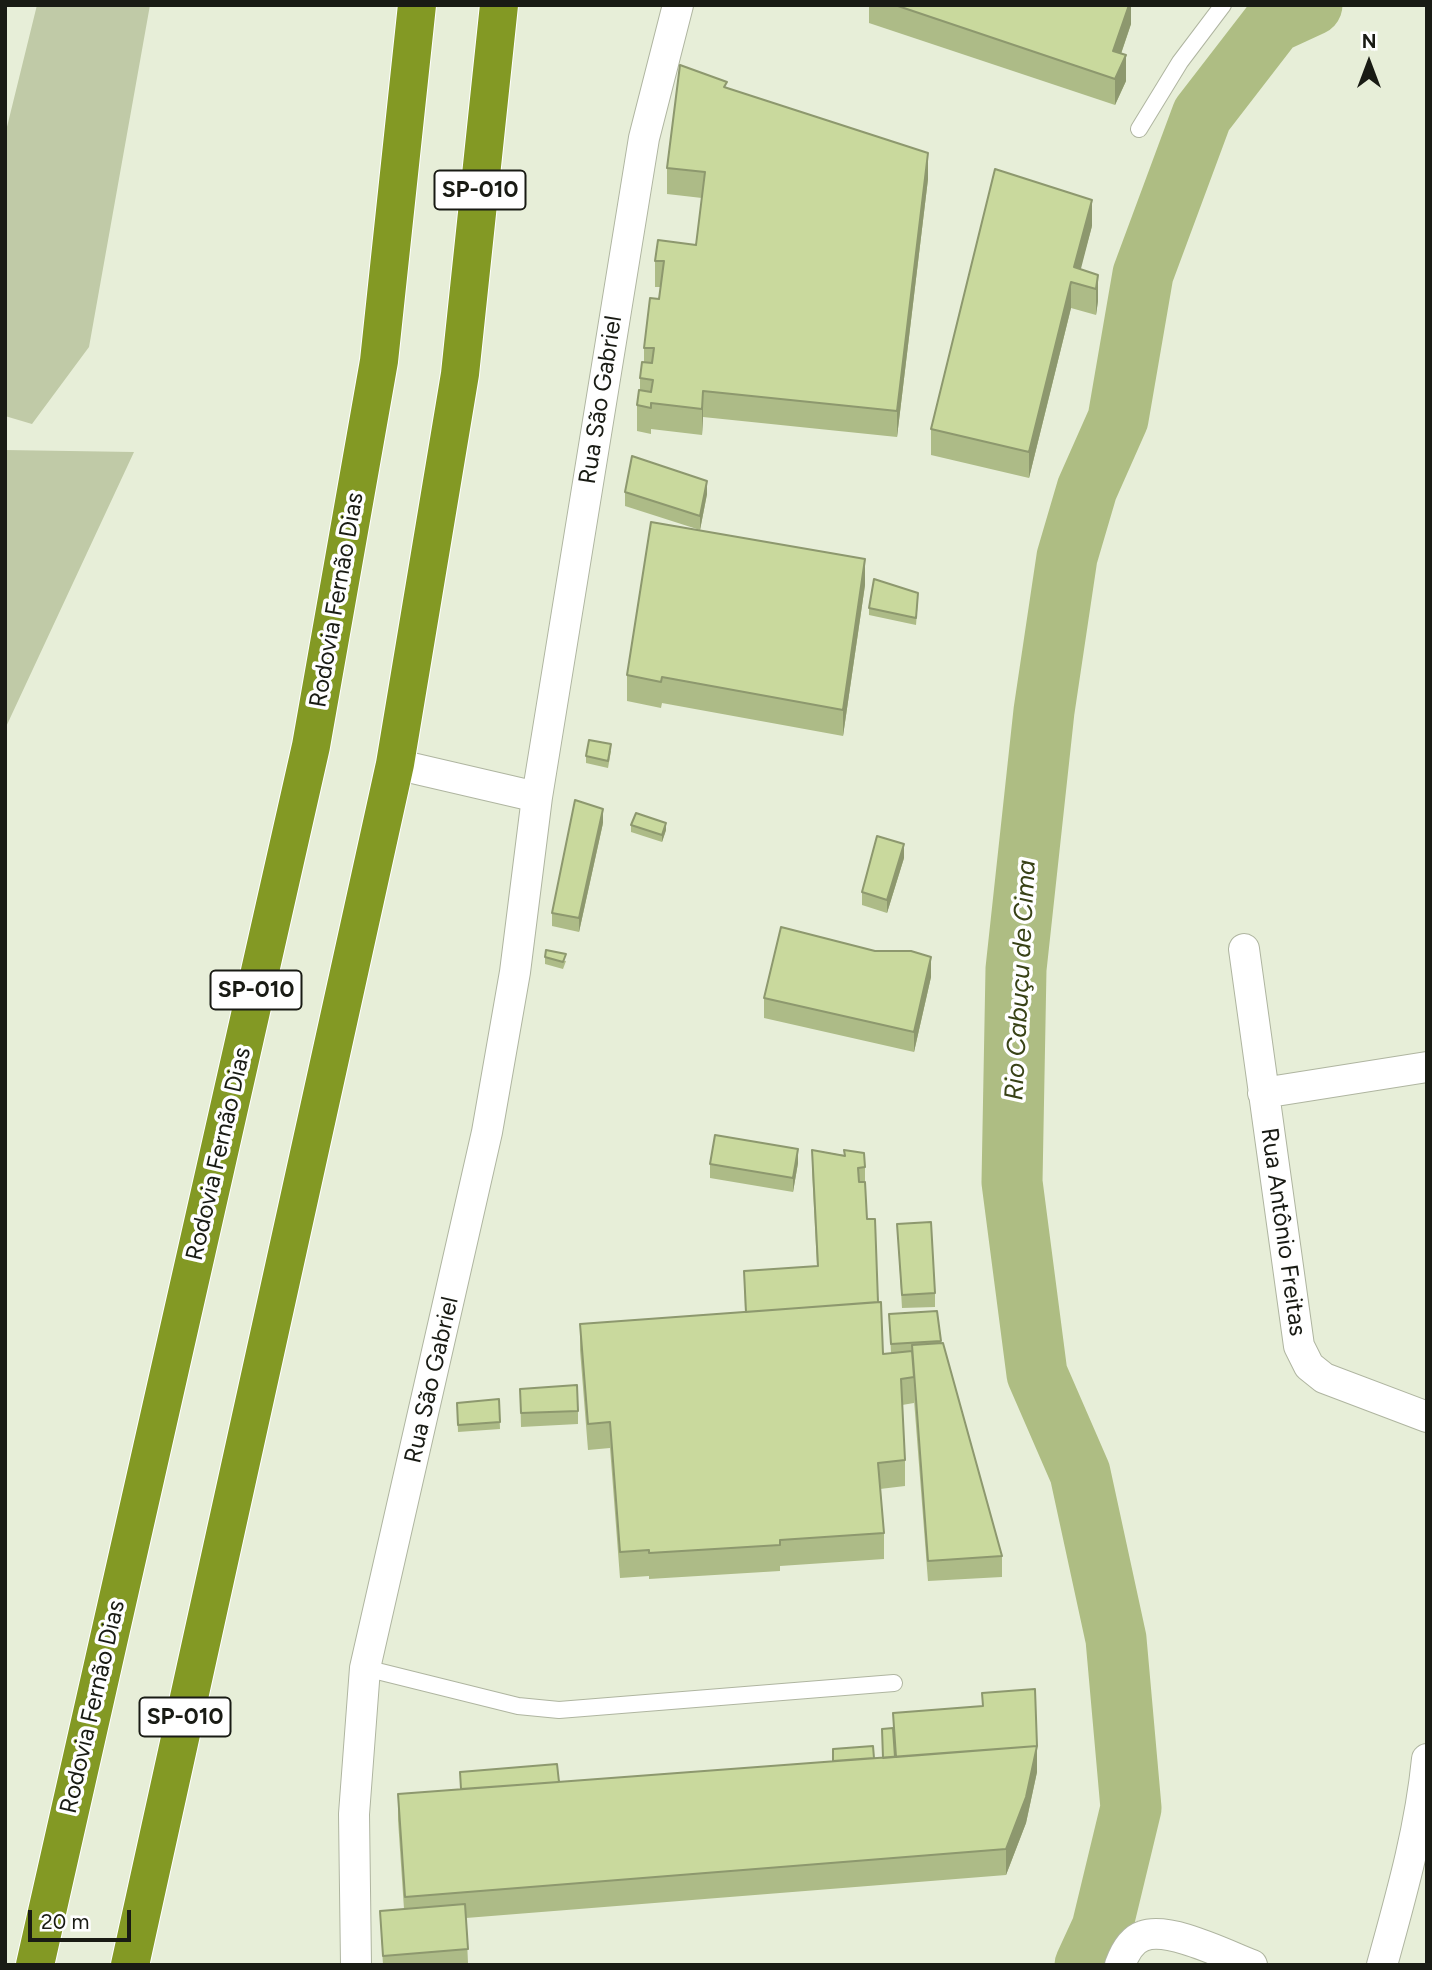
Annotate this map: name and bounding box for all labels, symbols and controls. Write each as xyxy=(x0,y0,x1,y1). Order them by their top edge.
north arrow xyxy=(1334,28,1404,98)
text: N xyxy=(1362,30,1376,53)
road number: SP-010 xyxy=(434,170,526,210)
street label: Rua São Gabriel xyxy=(573,314,629,486)
street label: Rodovia Fernão Dias xyxy=(304,490,370,710)
water label: Rio Cabuçu de Cima xyxy=(999,859,1043,1101)
road number: SP-010 xyxy=(210,970,302,1009)
street label: Rodovia Fernão Dias xyxy=(180,1045,258,1263)
street label: Rua Antônio Freitas xyxy=(1254,1126,1312,1338)
street label: Rua São Gabriel xyxy=(399,1294,465,1466)
street label: Rodovia Fernão Dias xyxy=(54,1598,132,1816)
road number: SP-010 xyxy=(140,1698,230,1736)
scale bar xyxy=(32,1896,135,1940)
text: 20 m xyxy=(41,1909,89,1934)

